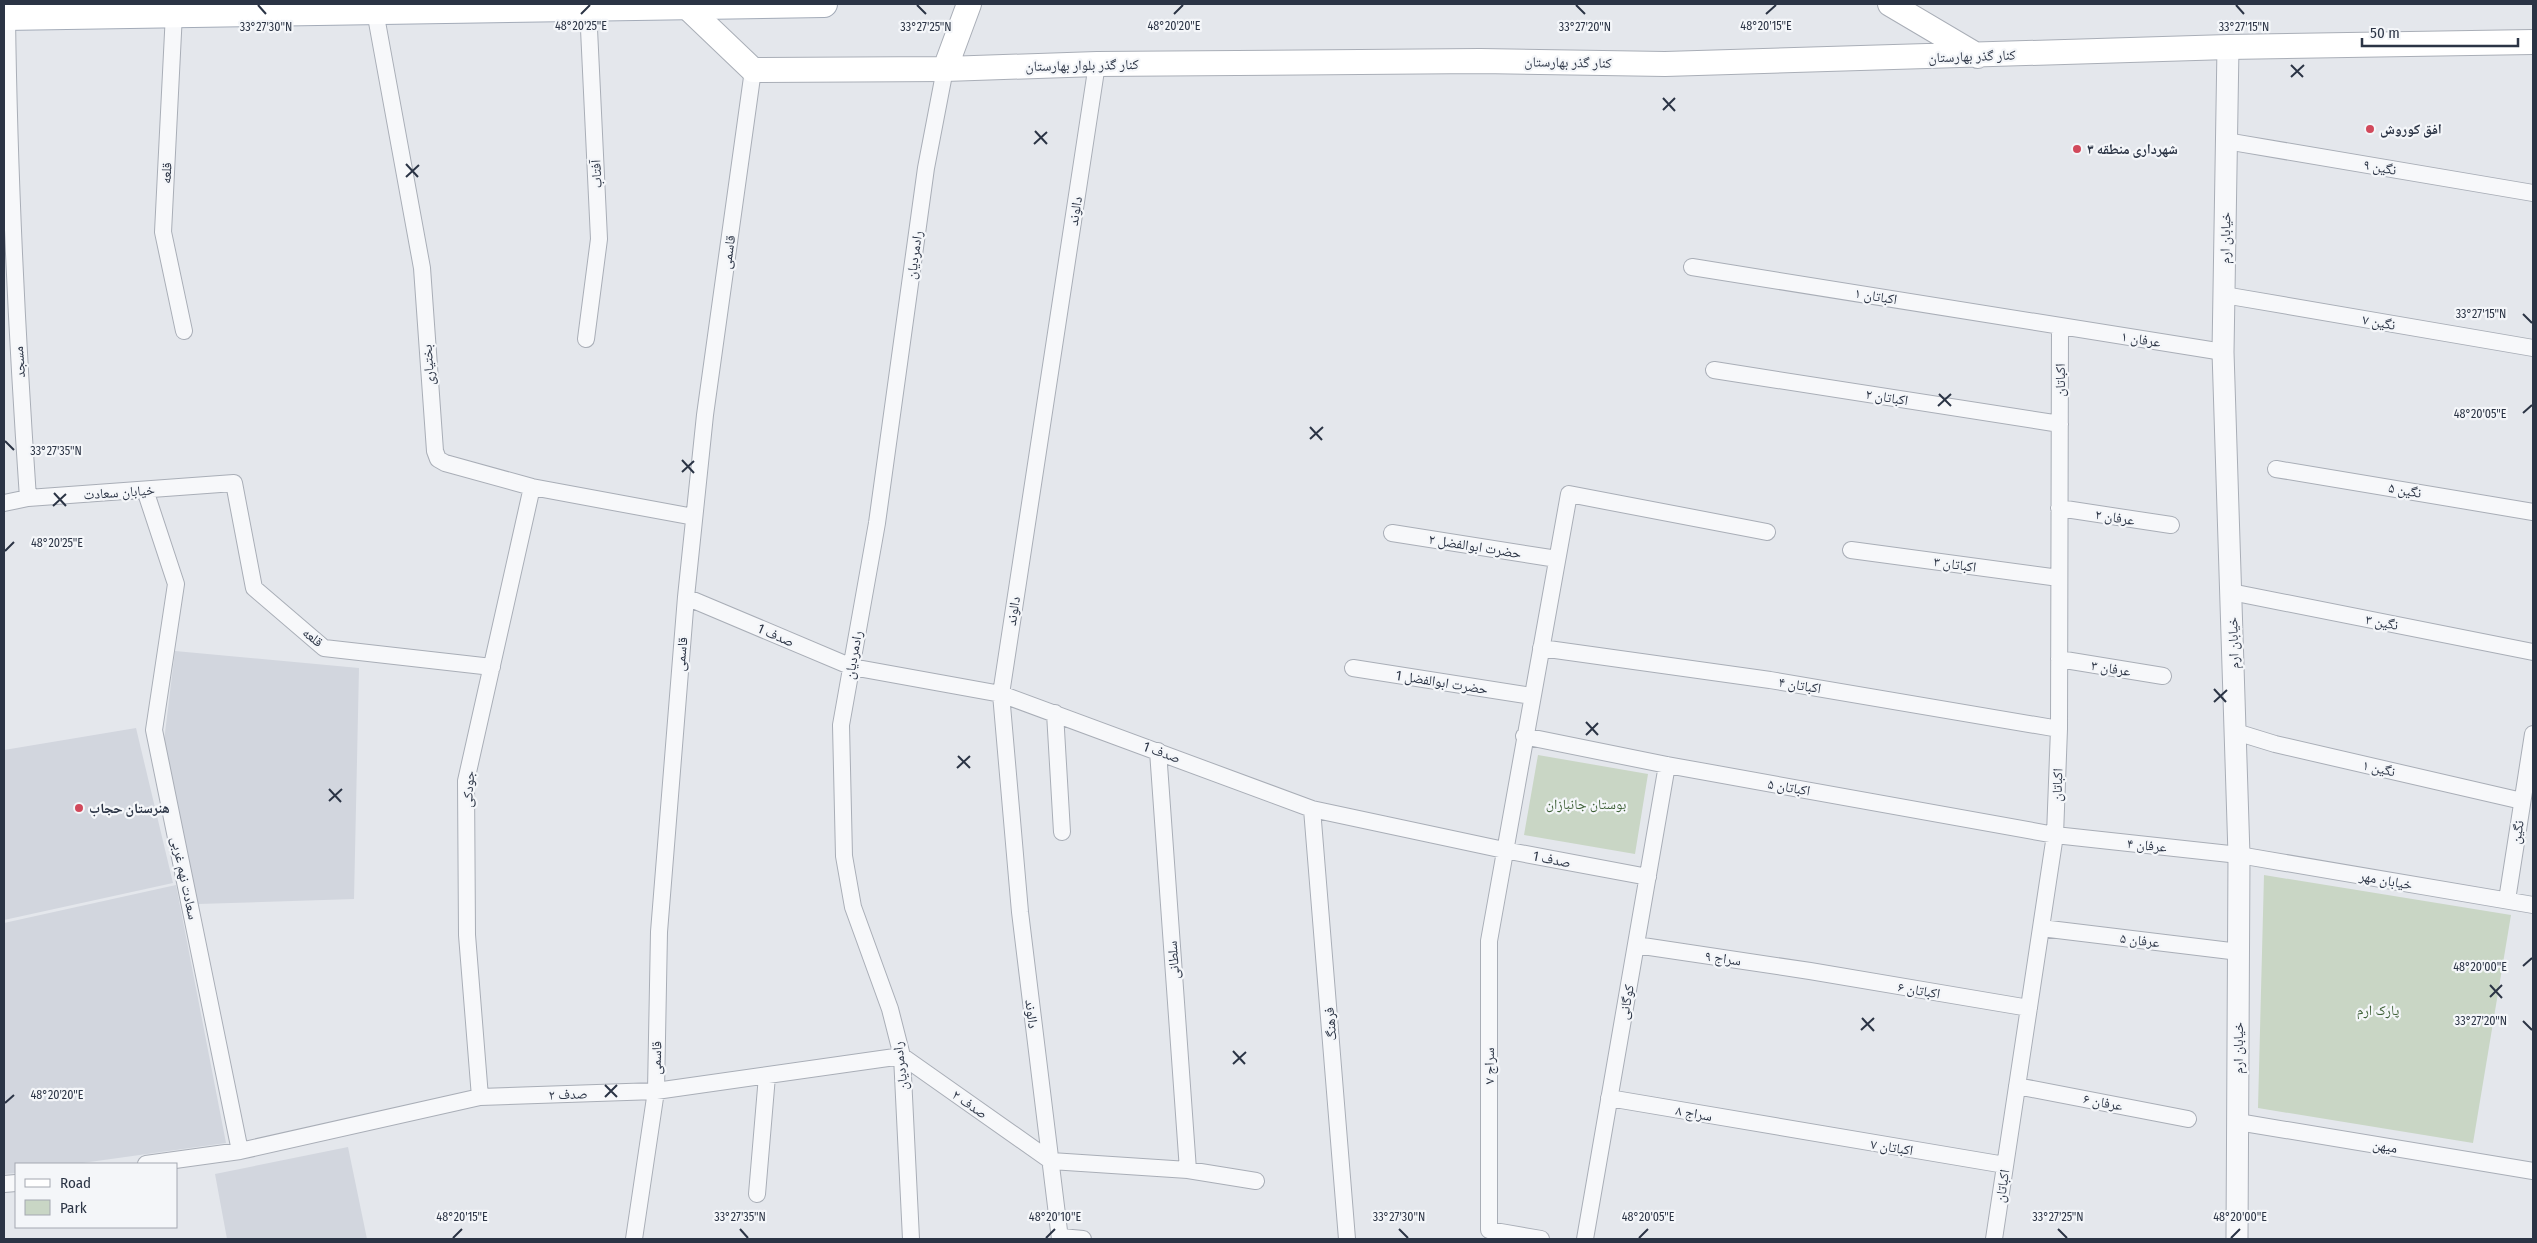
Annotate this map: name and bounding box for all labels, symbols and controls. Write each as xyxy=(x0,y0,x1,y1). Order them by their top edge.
scale bar xyxy=(2362,15,2518,47)
text: 48°20'25"E xyxy=(555,19,607,33)
text: 48°20'20"E xyxy=(1148,19,1201,33)
text: 48°20'15"E xyxy=(1740,19,1792,33)
text: 33°27'30"N xyxy=(240,20,292,34)
text: 33°27'25"N xyxy=(900,20,952,34)
text: 33°27'20"N xyxy=(1559,20,1611,34)
text: 33°27'15"N xyxy=(2219,20,2269,34)
text: 50 m xyxy=(2370,24,2400,42)
street label: کنار گذر بهارستان xyxy=(1928,46,2016,67)
street label: کنار گذر بهارستان xyxy=(1524,53,1612,72)
street label: کنار گذر بلوار بهارستان xyxy=(1025,56,1139,75)
place label: افق کوروش xyxy=(2380,121,2442,138)
marker: افق کوروش xyxy=(2364,123,2376,135)
place label: شهرداری منطقه ۳ xyxy=(2087,141,2178,158)
marker: شهرداری منطقه ۳ xyxy=(2071,143,2083,155)
street label: نگین ۹ xyxy=(2362,156,2398,179)
street label: آفتاب xyxy=(587,159,606,189)
street label: قلعه xyxy=(157,162,176,184)
street label: دالوند xyxy=(1065,195,1086,227)
street label: خیابان ارم xyxy=(2217,212,2235,264)
street label: رادمردیان xyxy=(903,230,926,280)
street label: قاسمی xyxy=(718,234,739,270)
street label: اکباتان ۱ xyxy=(1853,285,1898,308)
text: 33°27'15"N xyxy=(2456,307,2506,321)
street label: نگین ۷ xyxy=(2361,311,2397,334)
street label: عرفان ۱ xyxy=(2120,328,2162,351)
street label: بختیاری xyxy=(419,344,438,386)
street label: مسجد xyxy=(10,346,29,378)
street label: اکباتان xyxy=(2052,363,2069,397)
street label: اکباتان ۲ xyxy=(1864,386,1909,409)
text: 48°20'05"E xyxy=(2454,407,2507,421)
text: 33°27'35"N xyxy=(30,444,82,458)
street label: نگین ۵ xyxy=(2387,479,2423,502)
street label: خیابان سعادت xyxy=(83,482,155,503)
street label: عرفان ۲ xyxy=(2094,506,2136,529)
street label: حضرت ابوالفضل ۲ xyxy=(1427,531,1523,562)
text: 48°20'25"E xyxy=(31,536,83,550)
street label: اکباتان ۳ xyxy=(1932,553,1977,576)
street label: دالوند xyxy=(1003,595,1024,627)
street label: نگین ۳ xyxy=(2364,611,2400,634)
street label: خیابان ارم xyxy=(2224,617,2244,669)
street label: صدف 1 xyxy=(755,620,797,651)
street label: قلعه xyxy=(299,624,326,651)
street label: رادمردیان xyxy=(841,630,866,681)
street label: قاسمی xyxy=(672,636,691,672)
street label: عرفان ۳ xyxy=(2090,657,2132,680)
street label: حضرت ابوالفضل 1 xyxy=(1395,667,1489,698)
street label: اکباتان ۴ xyxy=(1777,674,1822,697)
street label: صدف 1 xyxy=(1141,738,1183,767)
street label: نگین ۱ xyxy=(2361,756,2397,781)
street label: اکباتان xyxy=(2048,768,2067,802)
street label: جودکی xyxy=(459,770,478,808)
street label: اکباتان ۵ xyxy=(1766,775,1812,800)
park label: بوستان جانبازان xyxy=(1546,796,1626,813)
place label: هنرستان حجاب xyxy=(89,800,170,817)
marker: هنرستان حجاب xyxy=(73,802,85,814)
street label: نگین xyxy=(2507,819,2528,845)
street label: سعادت نهم غربی xyxy=(166,835,202,921)
street label: عرفان ۴ xyxy=(2126,835,2168,856)
street label: صدف 1 xyxy=(1531,847,1572,871)
street label: خیابان مهر xyxy=(2357,867,2414,894)
street label: عرفان ۵ xyxy=(2119,930,2161,951)
street label: سلطانی xyxy=(1164,940,1183,980)
street label: سراج ۹ xyxy=(1703,948,1742,970)
text: 48°20'00"E xyxy=(2453,960,2507,974)
street label: اکباتان ۶ xyxy=(1896,978,1942,1003)
street label: کوگانی xyxy=(1615,983,1638,1021)
street label: دالوند xyxy=(1021,999,1042,1030)
park label: پارک ارم xyxy=(2357,1002,2400,1020)
street label: فرهنگ xyxy=(1321,1006,1340,1041)
text: 33°27'20"N xyxy=(2455,1014,2507,1028)
street label: خیابان ارم xyxy=(2230,1022,2248,1074)
street label: قاسمی xyxy=(648,1041,665,1075)
street label: رادمردیان xyxy=(889,1041,912,1091)
street label: سراج ۷ xyxy=(1481,1048,1499,1084)
street label: صدف ۲ xyxy=(548,1085,588,1104)
street label: صدف ۲ xyxy=(949,1086,991,1123)
text: 48°20'20"E xyxy=(31,1088,84,1102)
street label: عرفان ۶ xyxy=(2082,1090,2124,1115)
street label: سراج ۸ xyxy=(1674,1102,1713,1126)
street label: اکباتان ۷ xyxy=(1869,1136,1914,1159)
street label: میهن xyxy=(2371,1136,2399,1157)
legend xyxy=(15,1163,178,1228)
street label: اکباتان xyxy=(1991,1168,2013,1204)
text: Road xyxy=(60,1174,91,1192)
text: Park xyxy=(60,1199,87,1217)
text: 48°20'15"E xyxy=(436,1210,488,1224)
text: 33°27'35"N xyxy=(714,1210,766,1224)
text: 48°20'10"E xyxy=(1029,1210,1081,1224)
text: 33°27'30"N xyxy=(1373,1210,1425,1224)
text: 48°20'05"E xyxy=(1622,1210,1675,1224)
text: 33°27'25"N xyxy=(2032,1210,2084,1224)
text: 48°20'00"E xyxy=(2213,1210,2267,1224)

